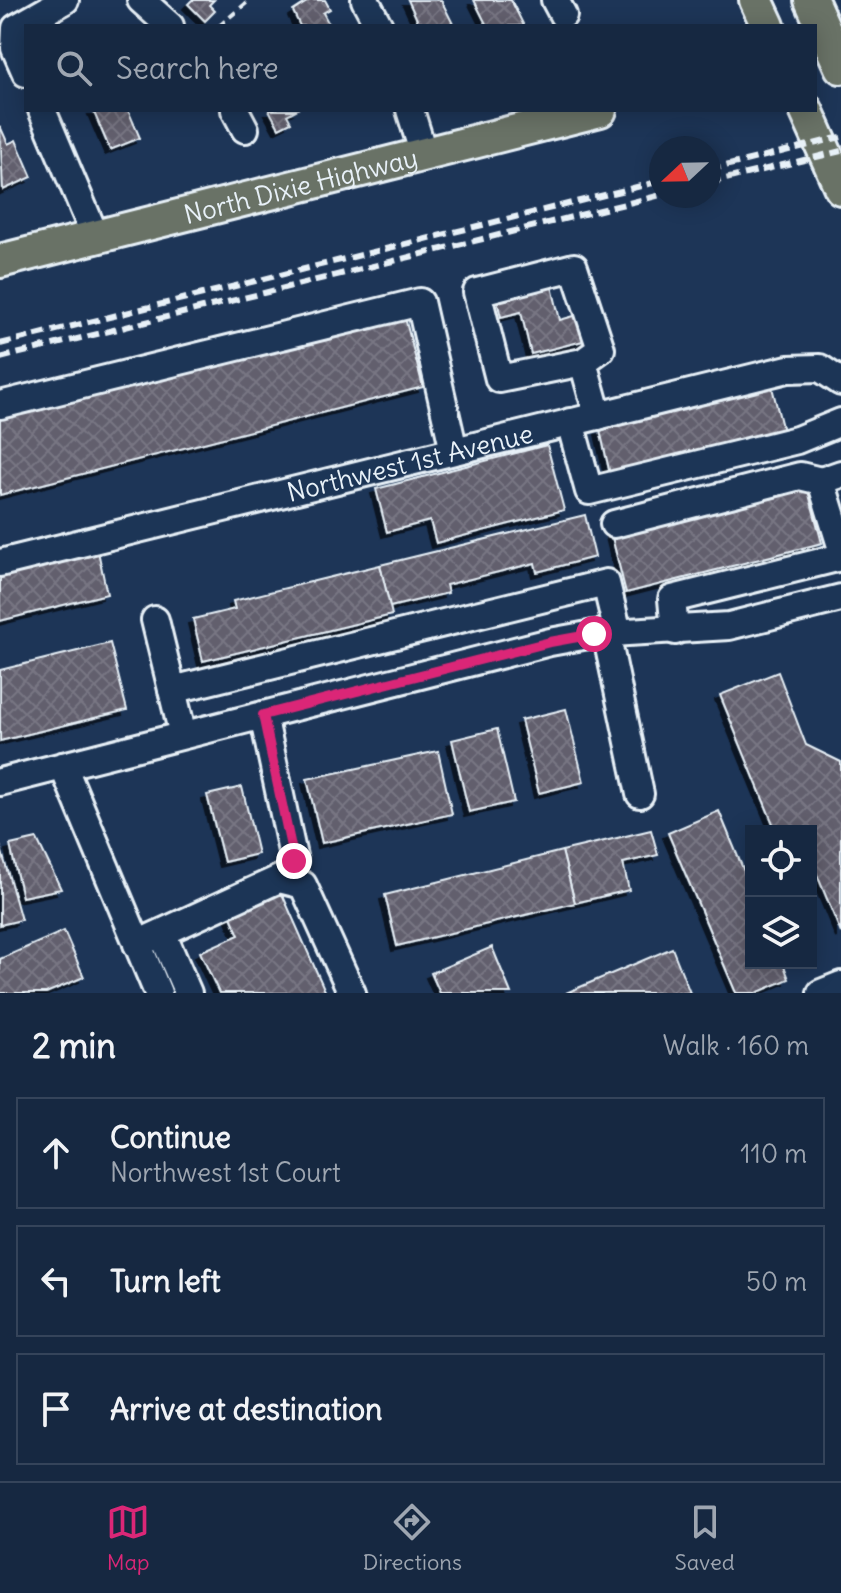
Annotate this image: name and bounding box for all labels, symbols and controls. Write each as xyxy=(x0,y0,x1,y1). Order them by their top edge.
search box xyxy=(24,24,817,112)
icon: search xyxy=(52,46,96,90)
text: Search here xyxy=(116,49,279,87)
north arrow xyxy=(649,136,721,208)
street label: North Dixie Highway xyxy=(180,140,421,231)
street label: Northwest 1st Avenue xyxy=(283,416,536,508)
route start xyxy=(576,616,612,652)
map controls xyxy=(745,825,817,969)
button: locate xyxy=(745,825,817,897)
route end xyxy=(276,843,312,879)
button: layers xyxy=(745,897,817,969)
text: 2 min xyxy=(32,1024,116,1067)
text: Walk · 160 m xyxy=(663,1029,809,1062)
text: Continue xyxy=(110,1118,231,1156)
icon: ahead xyxy=(34,1131,78,1175)
text: 110 m xyxy=(740,1137,807,1170)
text: Northwest 1st Court xyxy=(110,1156,341,1189)
icon: left xyxy=(34,1259,78,1303)
text: Turn left xyxy=(110,1262,221,1300)
text: 50 m xyxy=(746,1265,807,1298)
icon: arrive xyxy=(34,1387,78,1431)
text: Arrive at destination xyxy=(110,1390,382,1428)
tab: Map xyxy=(106,1500,150,1576)
tab: Directions xyxy=(363,1500,462,1576)
tab: Saved xyxy=(674,1500,735,1576)

